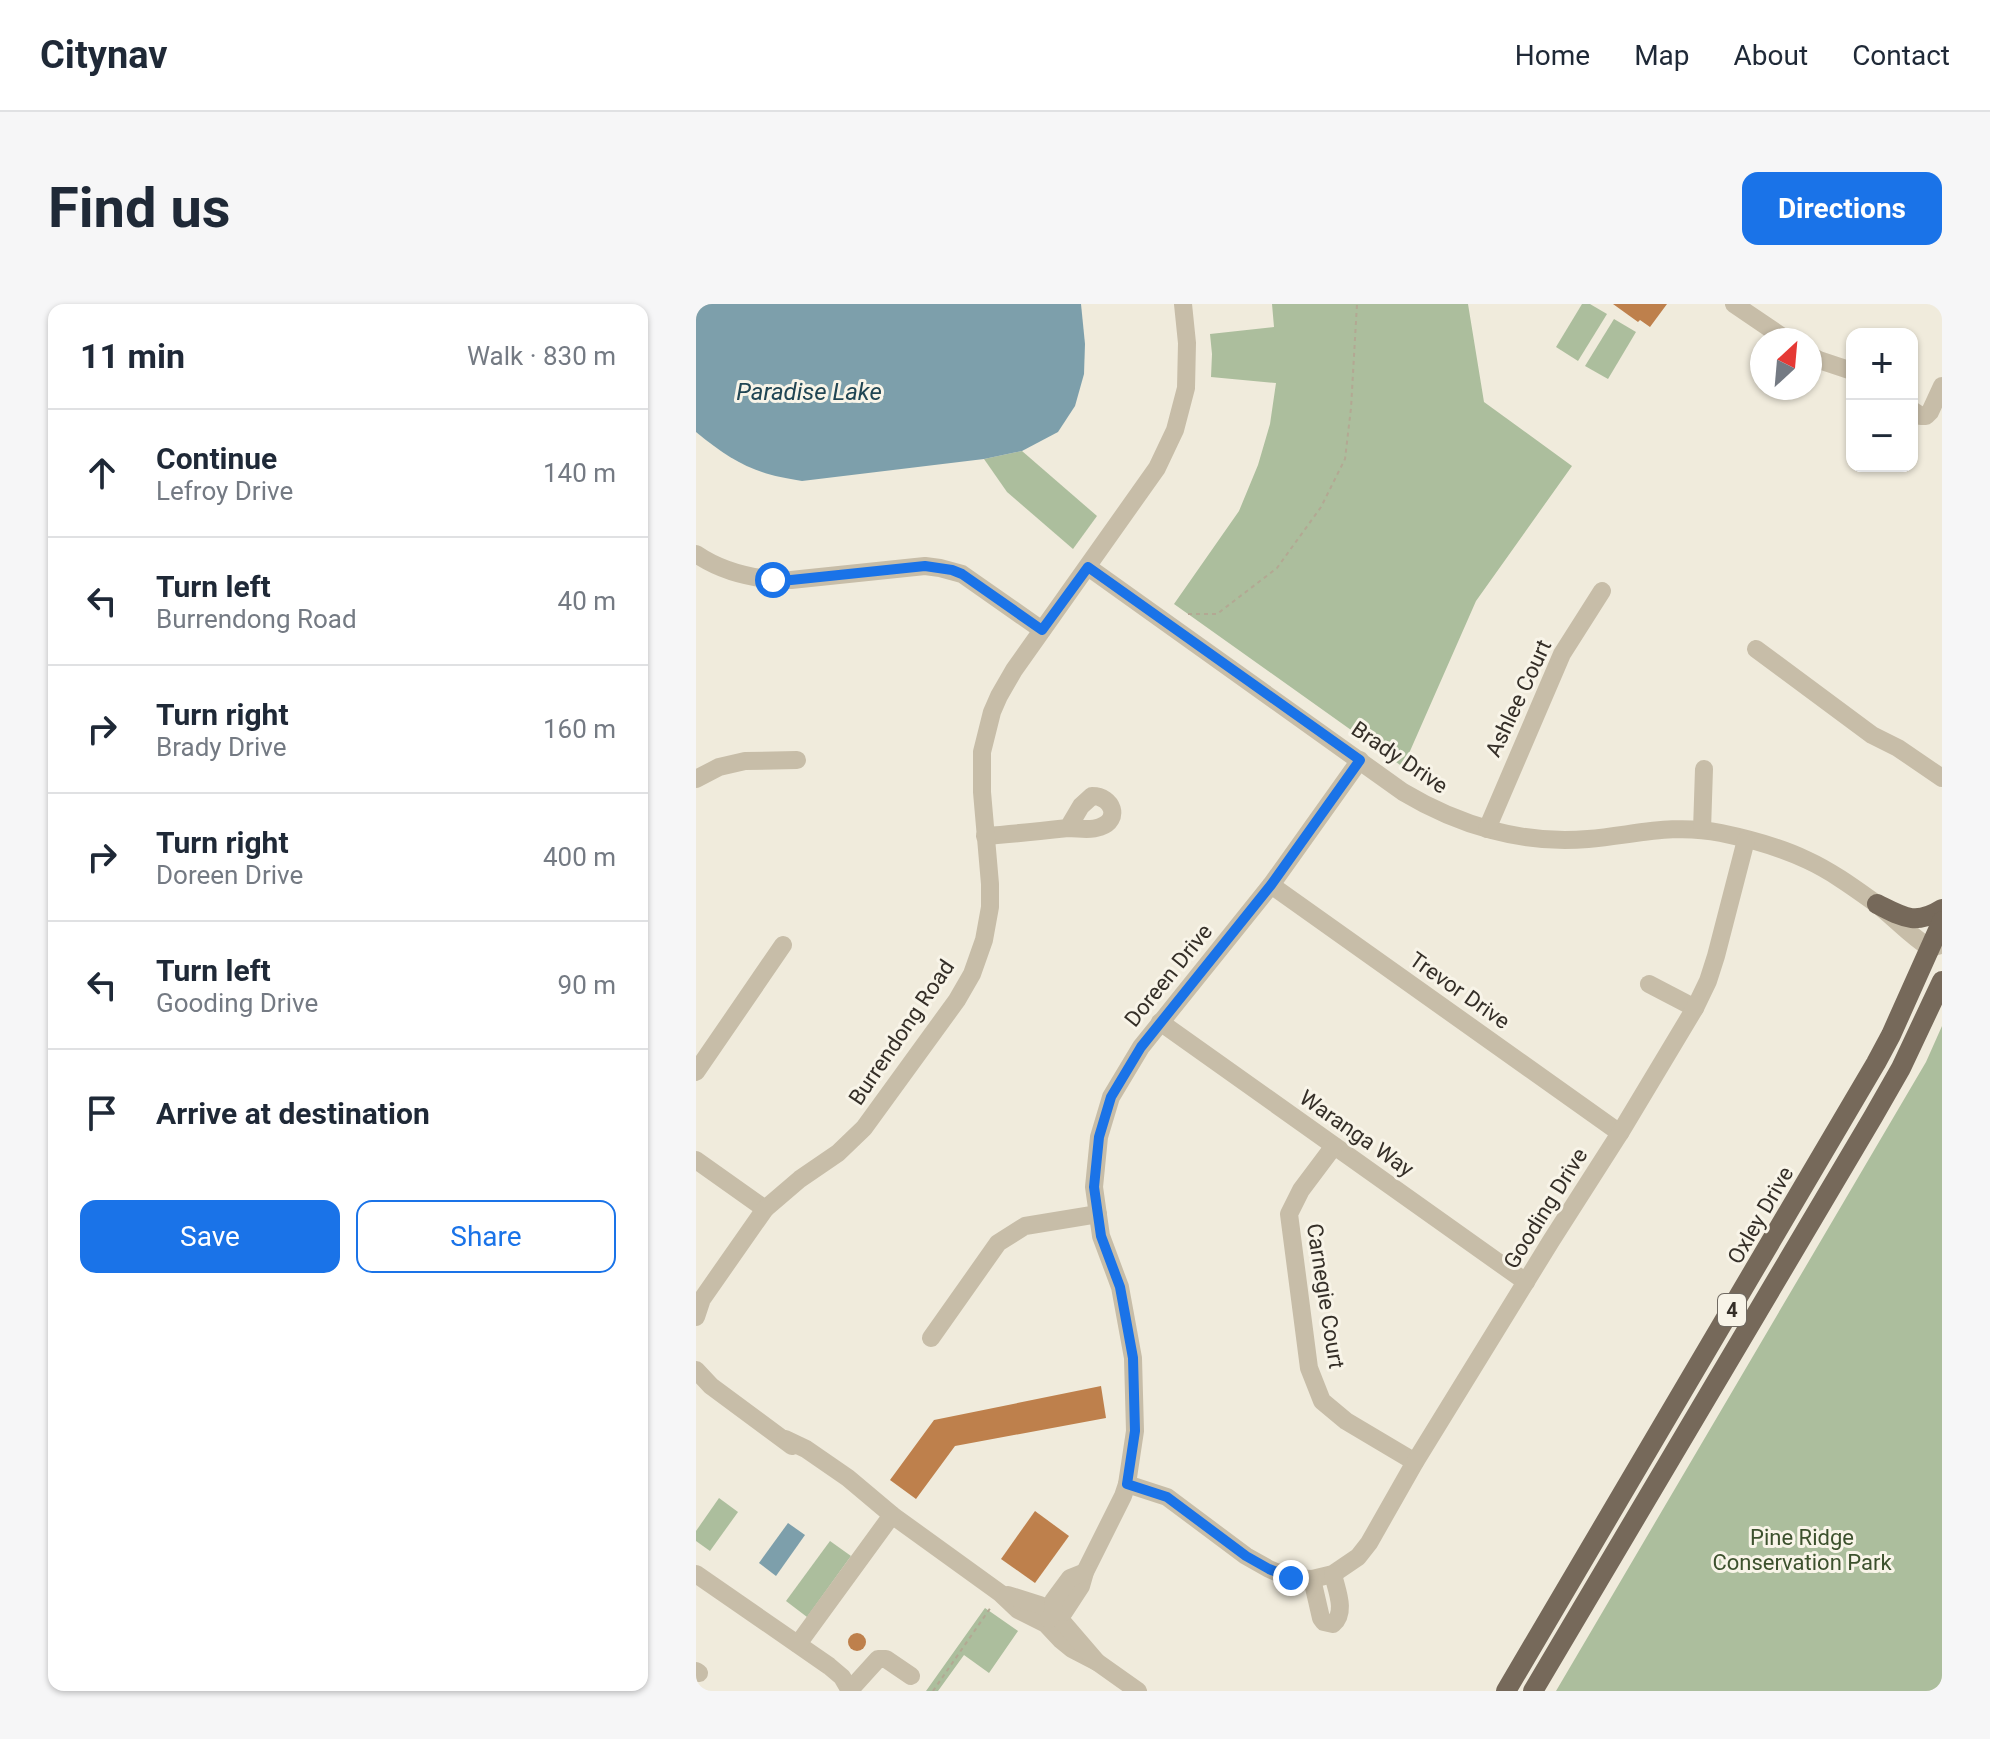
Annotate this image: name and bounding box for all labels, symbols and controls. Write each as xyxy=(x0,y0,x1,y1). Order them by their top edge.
text: Citynav xyxy=(40,33,168,77)
text: Home xyxy=(1515,39,1590,72)
text: Map xyxy=(1634,39,1690,72)
text: About xyxy=(1734,39,1808,72)
text: Contact xyxy=(1852,39,1950,72)
button: Directions xyxy=(1742,172,1942,245)
text: Find us xyxy=(48,175,231,241)
north arrow xyxy=(1750,328,1822,400)
map controls xyxy=(1846,328,1918,472)
button: + xyxy=(1846,328,1918,400)
text: 11 min xyxy=(80,336,185,376)
text: Walk · 830 m xyxy=(467,341,616,371)
water label: Paradise Lake xyxy=(736,378,882,406)
button: − xyxy=(1846,400,1918,472)
text: Continue xyxy=(156,441,277,476)
icon: ahead xyxy=(80,451,124,495)
text: 140 m xyxy=(543,458,616,488)
text: Lefroy Drive xyxy=(156,476,293,506)
route start xyxy=(755,562,791,598)
text: Turn left xyxy=(156,569,271,604)
icon: left xyxy=(80,579,124,623)
text: 40 m xyxy=(558,586,616,616)
text: Burrendong Road xyxy=(156,604,357,634)
street label: Ashlee Court xyxy=(1480,636,1556,761)
text: Turn right xyxy=(156,697,289,732)
icon: right xyxy=(80,707,124,751)
text: 160 m xyxy=(543,714,616,744)
street label: Brady Drive xyxy=(1347,716,1452,799)
text: Brady Drive xyxy=(156,732,286,762)
text: Turn right xyxy=(156,825,289,860)
icon: right xyxy=(80,835,124,879)
text: 400 m xyxy=(543,842,616,872)
text: Doreen Drive xyxy=(156,860,303,890)
street label: Doreen Drive xyxy=(1119,919,1217,1032)
street label: Trevor Drive xyxy=(1405,947,1515,1034)
text: Turn left xyxy=(156,953,271,988)
street label: Burrendong Road xyxy=(844,955,959,1110)
icon: left xyxy=(80,963,124,1007)
text: 90 m xyxy=(558,970,616,1000)
text: Gooding Drive xyxy=(156,988,318,1018)
street label: Waranga Way xyxy=(1295,1085,1419,1182)
icon: arrive xyxy=(80,1091,124,1135)
text: Arrive at destination xyxy=(156,1096,430,1131)
street label: Gooding Drive xyxy=(1498,1143,1592,1273)
street label: Oxley Drive xyxy=(1723,1162,1798,1268)
button: Save xyxy=(80,1200,340,1273)
button: Share xyxy=(356,1200,616,1273)
street label: Carnegie Court xyxy=(1302,1222,1349,1370)
road number: 4 xyxy=(1718,1294,1746,1326)
park label: Pine Ridge Conservation Park xyxy=(1712,1525,1892,1575)
route end xyxy=(1273,1560,1309,1596)

